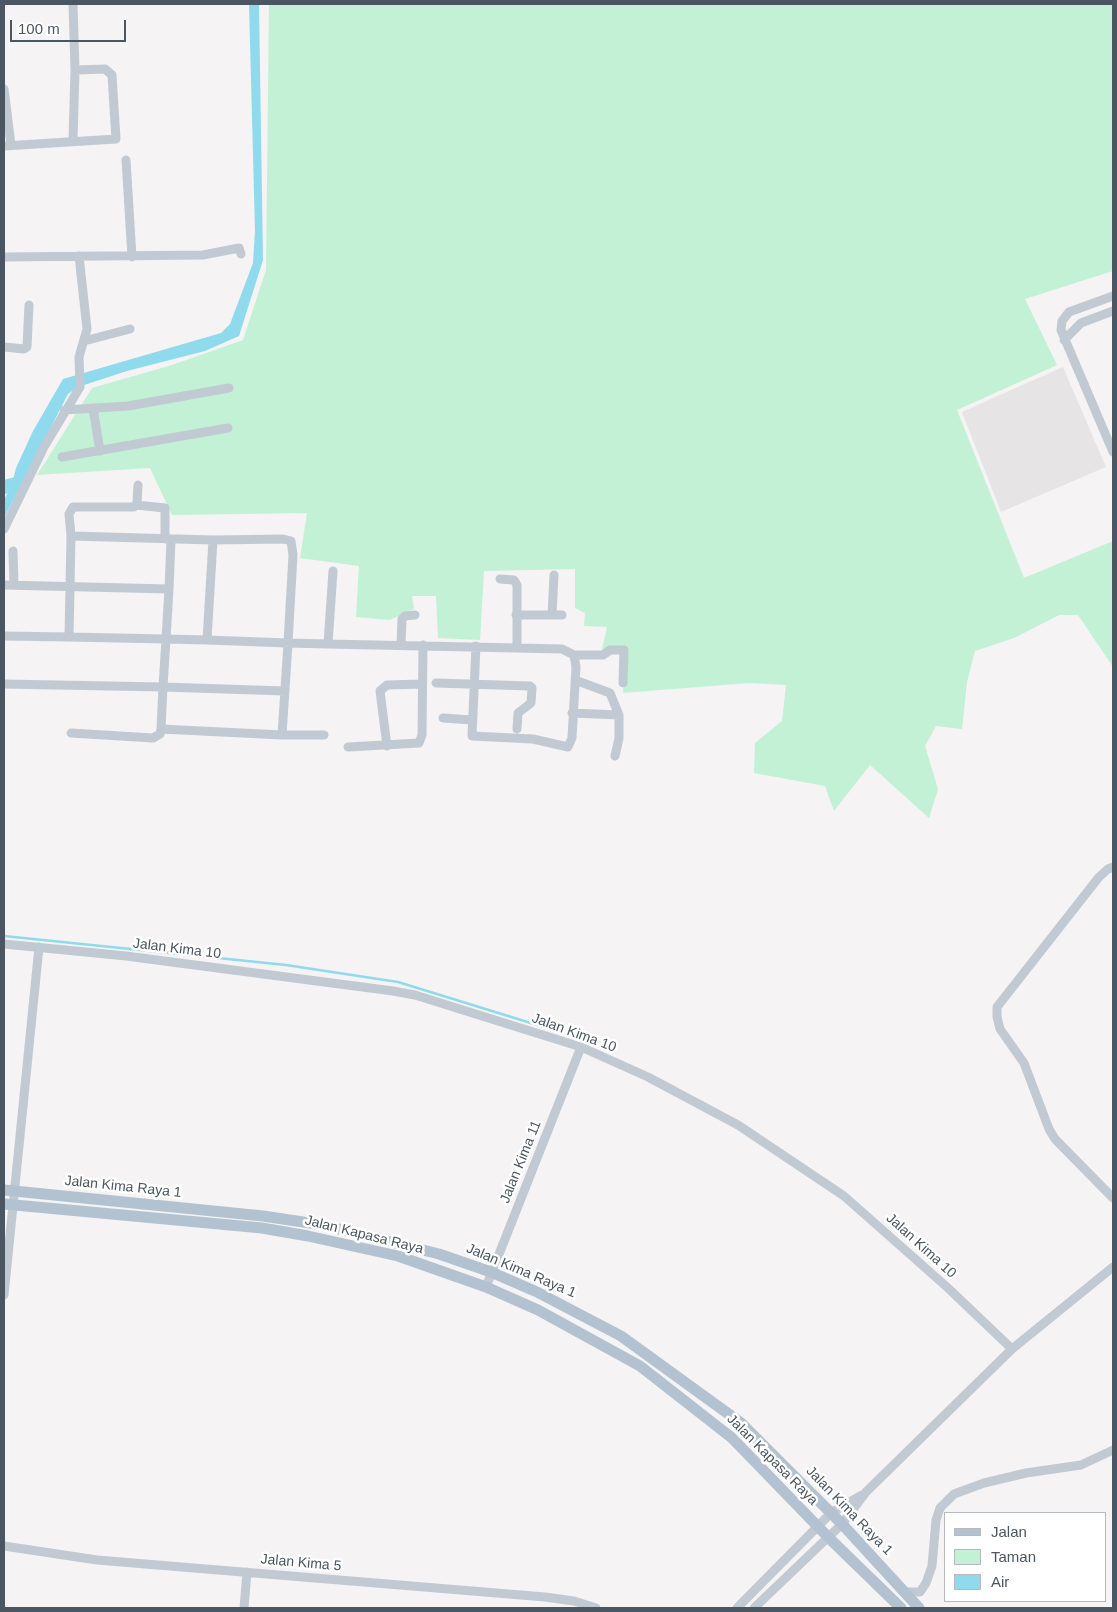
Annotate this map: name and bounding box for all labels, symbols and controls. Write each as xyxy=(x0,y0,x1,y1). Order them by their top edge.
scale bar xyxy=(12,10,129,42)
text: 100 m xyxy=(18,20,60,37)
street label: Jalan Kima 10 xyxy=(132,935,222,963)
street label: Jalan Kima 10 xyxy=(529,1010,619,1056)
street label: Jalan Kima 11 xyxy=(497,1118,545,1206)
street label: Jalan Kima Raya 1 xyxy=(64,1173,182,1201)
street label: Jalan Kima 10 xyxy=(882,1210,960,1282)
street label: Jalan Kapasa Raya xyxy=(303,1212,425,1258)
street label: Jalan Kima Raya 1 xyxy=(464,1240,578,1302)
street label: Jalan Kapasa Raya xyxy=(723,1411,821,1509)
street label: Jalan Kima Raya 1 xyxy=(802,1463,896,1559)
legend xyxy=(944,1512,1107,1602)
text: Jalan xyxy=(991,1523,1027,1540)
text: Taman xyxy=(991,1548,1036,1565)
street label: Jalan Kima 5 xyxy=(260,1551,342,1575)
text: Air xyxy=(991,1573,1009,1590)

